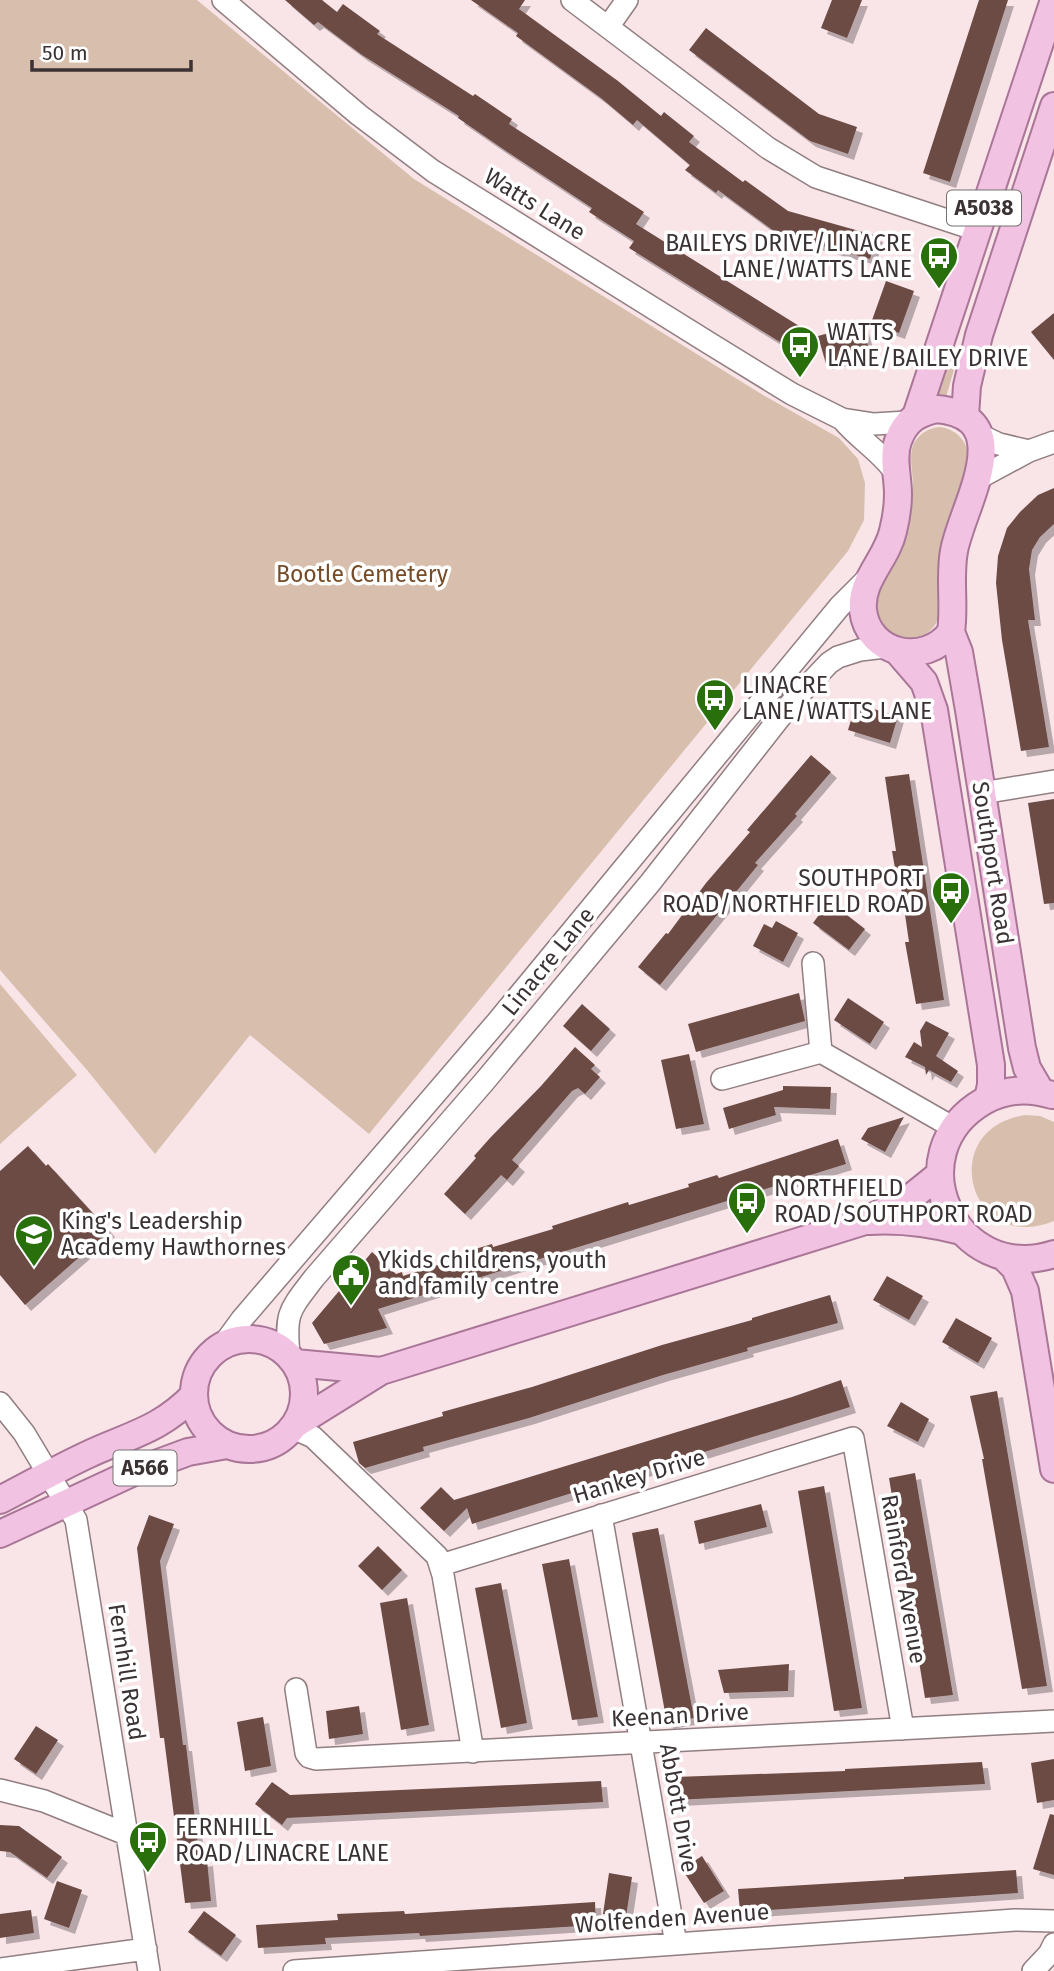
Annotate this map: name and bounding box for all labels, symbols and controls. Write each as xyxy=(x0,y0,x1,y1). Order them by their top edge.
scale bar xyxy=(32,28,191,72)
text: 50 m xyxy=(42,40,88,66)
street label: Watts Lane xyxy=(479,162,591,246)
road number: A5038 xyxy=(947,190,1021,226)
place label: BAILEYS DRIVE/LINACRE LANE/WATTS LANE xyxy=(665,229,912,283)
bus stop icon: BAILEYS DRIVE/LINACRE LANE/WATTS LANE xyxy=(918,235,960,290)
place label: WATTS LANE/BAILEY DRIVE xyxy=(827,318,1028,372)
bus stop icon: WATTS LANE/BAILEY DRIVE xyxy=(779,324,821,379)
park label: Bootle Cemetery xyxy=(276,560,449,588)
place label: LINACRE LANE/WATTS LANE xyxy=(742,671,932,725)
bus stop icon: LINACRE LANE/WATTS LANE xyxy=(694,677,736,732)
street label: Southport Road xyxy=(966,780,1020,946)
place label: SOUTHPORT ROAD/NORTHFIELD ROAD xyxy=(662,864,924,918)
bus stop icon: SOUTHPORT ROAD/NORTHFIELD ROAD xyxy=(930,870,972,925)
street label: Linacre Lane xyxy=(496,901,600,1021)
place label: NORTHFIELD ROAD/SOUTHPORT ROAD xyxy=(774,1174,1033,1228)
bus stop icon: NORTHFIELD ROAD/SOUTHPORT ROAD xyxy=(726,1180,768,1235)
place label: King's Leadership Academy Hawthornes xyxy=(61,1207,286,1261)
school or university icon: King's Leadership Academy Hawthornes xyxy=(13,1213,55,1268)
place label: Ykids childrens, youth and family centre xyxy=(378,1246,607,1300)
public building icon: Ykids childrens, youth and family centre xyxy=(330,1252,372,1307)
street label: Hankey Drive xyxy=(569,1443,709,1509)
road number: A566 xyxy=(114,1450,176,1486)
street label: Rainford Avenue xyxy=(875,1492,933,1666)
street label: Fernhill Road xyxy=(102,1602,152,1742)
street label: Keenan Drive xyxy=(610,1697,750,1733)
street label: Abbott Drive xyxy=(654,1741,704,1875)
place label: FERNHILL ROAD/LINACRE LANE xyxy=(175,1813,389,1867)
bus stop icon: FERNHILL ROAD/LINACRE LANE xyxy=(127,1819,169,1874)
street label: Wolfenden Avenue xyxy=(574,1897,770,1939)

